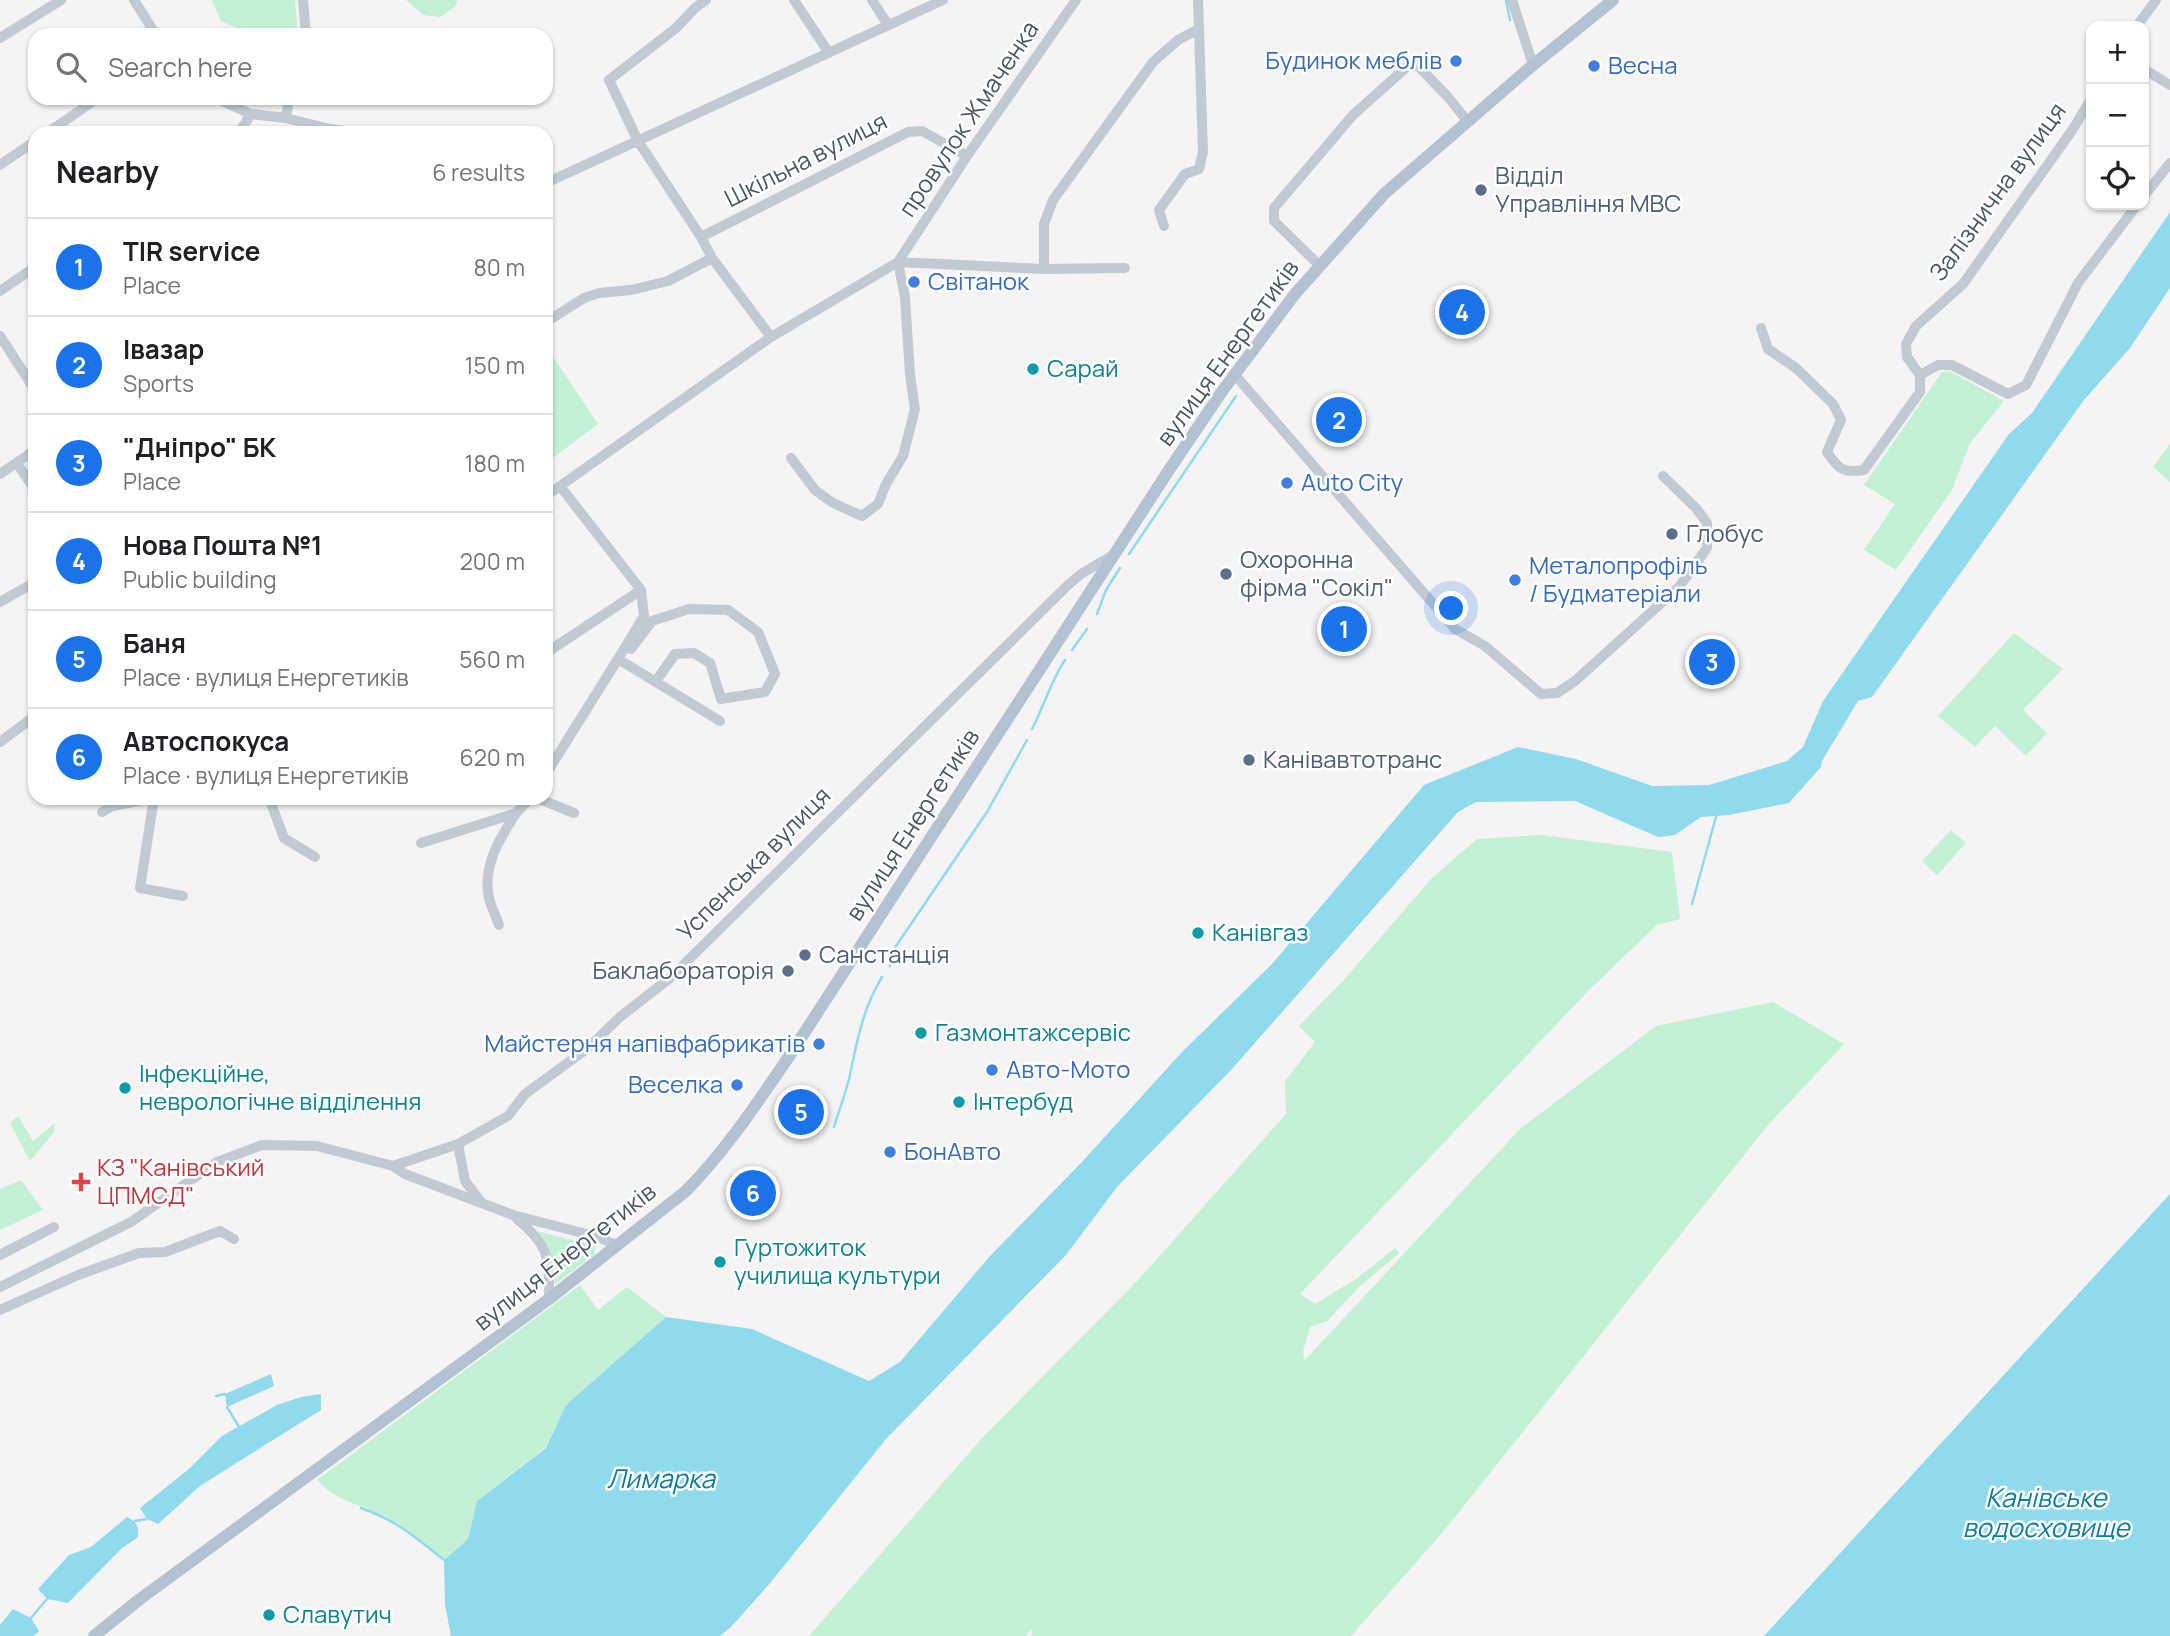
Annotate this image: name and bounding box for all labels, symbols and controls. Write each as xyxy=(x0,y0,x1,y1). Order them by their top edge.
street label: провулок Жмаченка xyxy=(890,14,1046,223)
map controls xyxy=(2086,21,2149,210)
button: + xyxy=(2086,21,2149,84)
search box xyxy=(28,28,553,105)
place label: Будинок меблів xyxy=(1265,43,1442,76)
icon: search xyxy=(52,48,90,86)
place label: Весна xyxy=(1608,48,1678,81)
text: Search here xyxy=(108,49,253,85)
marker: Будинок меблів xyxy=(1448,53,1464,69)
marker: Весна xyxy=(1586,58,1602,74)
button: − xyxy=(2086,84,2149,147)
street label: Залізнична вулиця xyxy=(1921,95,2073,287)
street label: Шкільна вулиця xyxy=(718,103,892,214)
button: locate xyxy=(2086,147,2149,210)
text: Nearby xyxy=(56,151,159,192)
text: 6 results xyxy=(432,156,525,188)
place label: Відділ Управління МВС xyxy=(1495,158,1682,219)
marker: Відділ Управління МВС xyxy=(1473,182,1489,198)
text: TIR service xyxy=(123,233,260,269)
text: 1 xyxy=(74,251,84,283)
text: 80 m xyxy=(474,251,525,283)
street label: вулиця Енергетиків xyxy=(1148,252,1306,452)
place label: Світанок xyxy=(928,264,1030,297)
text: Place xyxy=(123,269,181,301)
marker: Світанок xyxy=(906,274,922,290)
pin: 4 xyxy=(1439,286,1485,338)
text: Івазар xyxy=(123,331,204,367)
text: 2 xyxy=(72,349,86,381)
text: 150 m xyxy=(465,349,525,381)
place label: Сарай xyxy=(1047,351,1119,384)
marker: Сарай xyxy=(1025,361,1041,377)
text: Sports xyxy=(123,367,194,399)
pin: 2 xyxy=(1316,394,1362,446)
text: "Дніпро" БК xyxy=(123,429,276,465)
text: 3 xyxy=(72,447,86,479)
text: 180 m xyxy=(465,447,525,479)
text: Place xyxy=(123,465,181,497)
place label: Auto City xyxy=(1301,465,1404,498)
marker: Auto City xyxy=(1279,475,1295,491)
place label: Глобус xyxy=(1686,516,1764,549)
marker: Глобус xyxy=(1664,526,1680,542)
text: Нова Пошта №1 xyxy=(123,527,322,563)
place label: Охоронна фірма "Сокіл" xyxy=(1240,542,1393,603)
text: 4 xyxy=(72,545,86,577)
text: 200 m xyxy=(460,545,525,577)
place label: Металопрофіль / Будматеріали xyxy=(1529,548,1708,609)
text: Public building xyxy=(123,563,277,595)
marker: Охоронна фірма "Сокіл" xyxy=(1218,566,1234,582)
marker: Металопрофіль / Будматеріали xyxy=(1507,572,1523,588)
your location xyxy=(1434,591,1468,625)
pin: 1 xyxy=(1321,603,1367,655)
text: Баня xyxy=(123,625,186,661)
pin: 3 xyxy=(1689,636,1735,688)
text: 5 xyxy=(72,643,86,675)
text: 560 m xyxy=(459,643,525,675)
text: Place · вулиця Енергетиків xyxy=(123,661,409,693)
street label: вулиця Енергетиків xyxy=(837,722,986,927)
text: Автоспокуса xyxy=(123,723,289,759)
text: 6 xyxy=(72,741,86,773)
text: 620 m xyxy=(459,741,525,773)
place label: Канівавтотранс xyxy=(1263,742,1442,775)
marker: Канівавтотранс xyxy=(1241,752,1257,768)
text: Place · вулиця Енергетиків xyxy=(123,759,409,791)
street label: Успенська вулиця xyxy=(669,779,837,947)
place label: Канівгаз xyxy=(1212,915,1308,948)
marker: Канівгаз xyxy=(1190,925,1206,941)
place label: Санстанція xyxy=(819,937,950,970)
marker: Санстанція xyxy=(797,947,813,963)
place label: Баклабораторія xyxy=(592,953,774,986)
marker: Баклабораторія xyxy=(780,963,796,979)
place label: Газмонтажсервіс xyxy=(935,1015,1131,1048)
marker: Газмонтажсервіс xyxy=(913,1025,929,1041)
place label: Майстерня напівфабрикатів xyxy=(484,1026,805,1059)
marker: Майстерня напівфабрикатів xyxy=(811,1036,827,1052)
place label: Авто-Мото xyxy=(1006,1052,1130,1085)
place label: Інфекційне, неврологічне відділення xyxy=(139,1056,422,1117)
marker: Авто-Мото xyxy=(984,1062,1000,1078)
place label: Веселка xyxy=(628,1067,723,1100)
marker: Веселка xyxy=(729,1077,745,1093)
marker: Інфекційне, неврологічне відділення xyxy=(117,1080,133,1096)
place label: Інтербуд xyxy=(973,1084,1073,1117)
pin: 5 xyxy=(778,1086,824,1138)
marker: Інтербуд xyxy=(951,1094,967,1110)
place label: БонАвто xyxy=(904,1134,1001,1167)
marker: БонАвто xyxy=(882,1144,898,1160)
place label: КЗ "Канівський ЦПМСД" xyxy=(97,1150,265,1211)
pin: 6 xyxy=(730,1167,776,1219)
marker: КЗ "Канівський ЦПМСД" xyxy=(71,1172,91,1192)
street label: вулиця Енергетиків xyxy=(466,1174,662,1337)
place label: Гуртожиток училища культури xyxy=(734,1230,941,1291)
marker: Гуртожиток училища культури xyxy=(712,1254,728,1270)
water label: Лимарка xyxy=(607,1460,717,1496)
water label: Канівське водосховище xyxy=(1962,1479,2131,1545)
place label: Славутич xyxy=(283,1597,392,1630)
marker: Славутич xyxy=(261,1607,277,1623)

